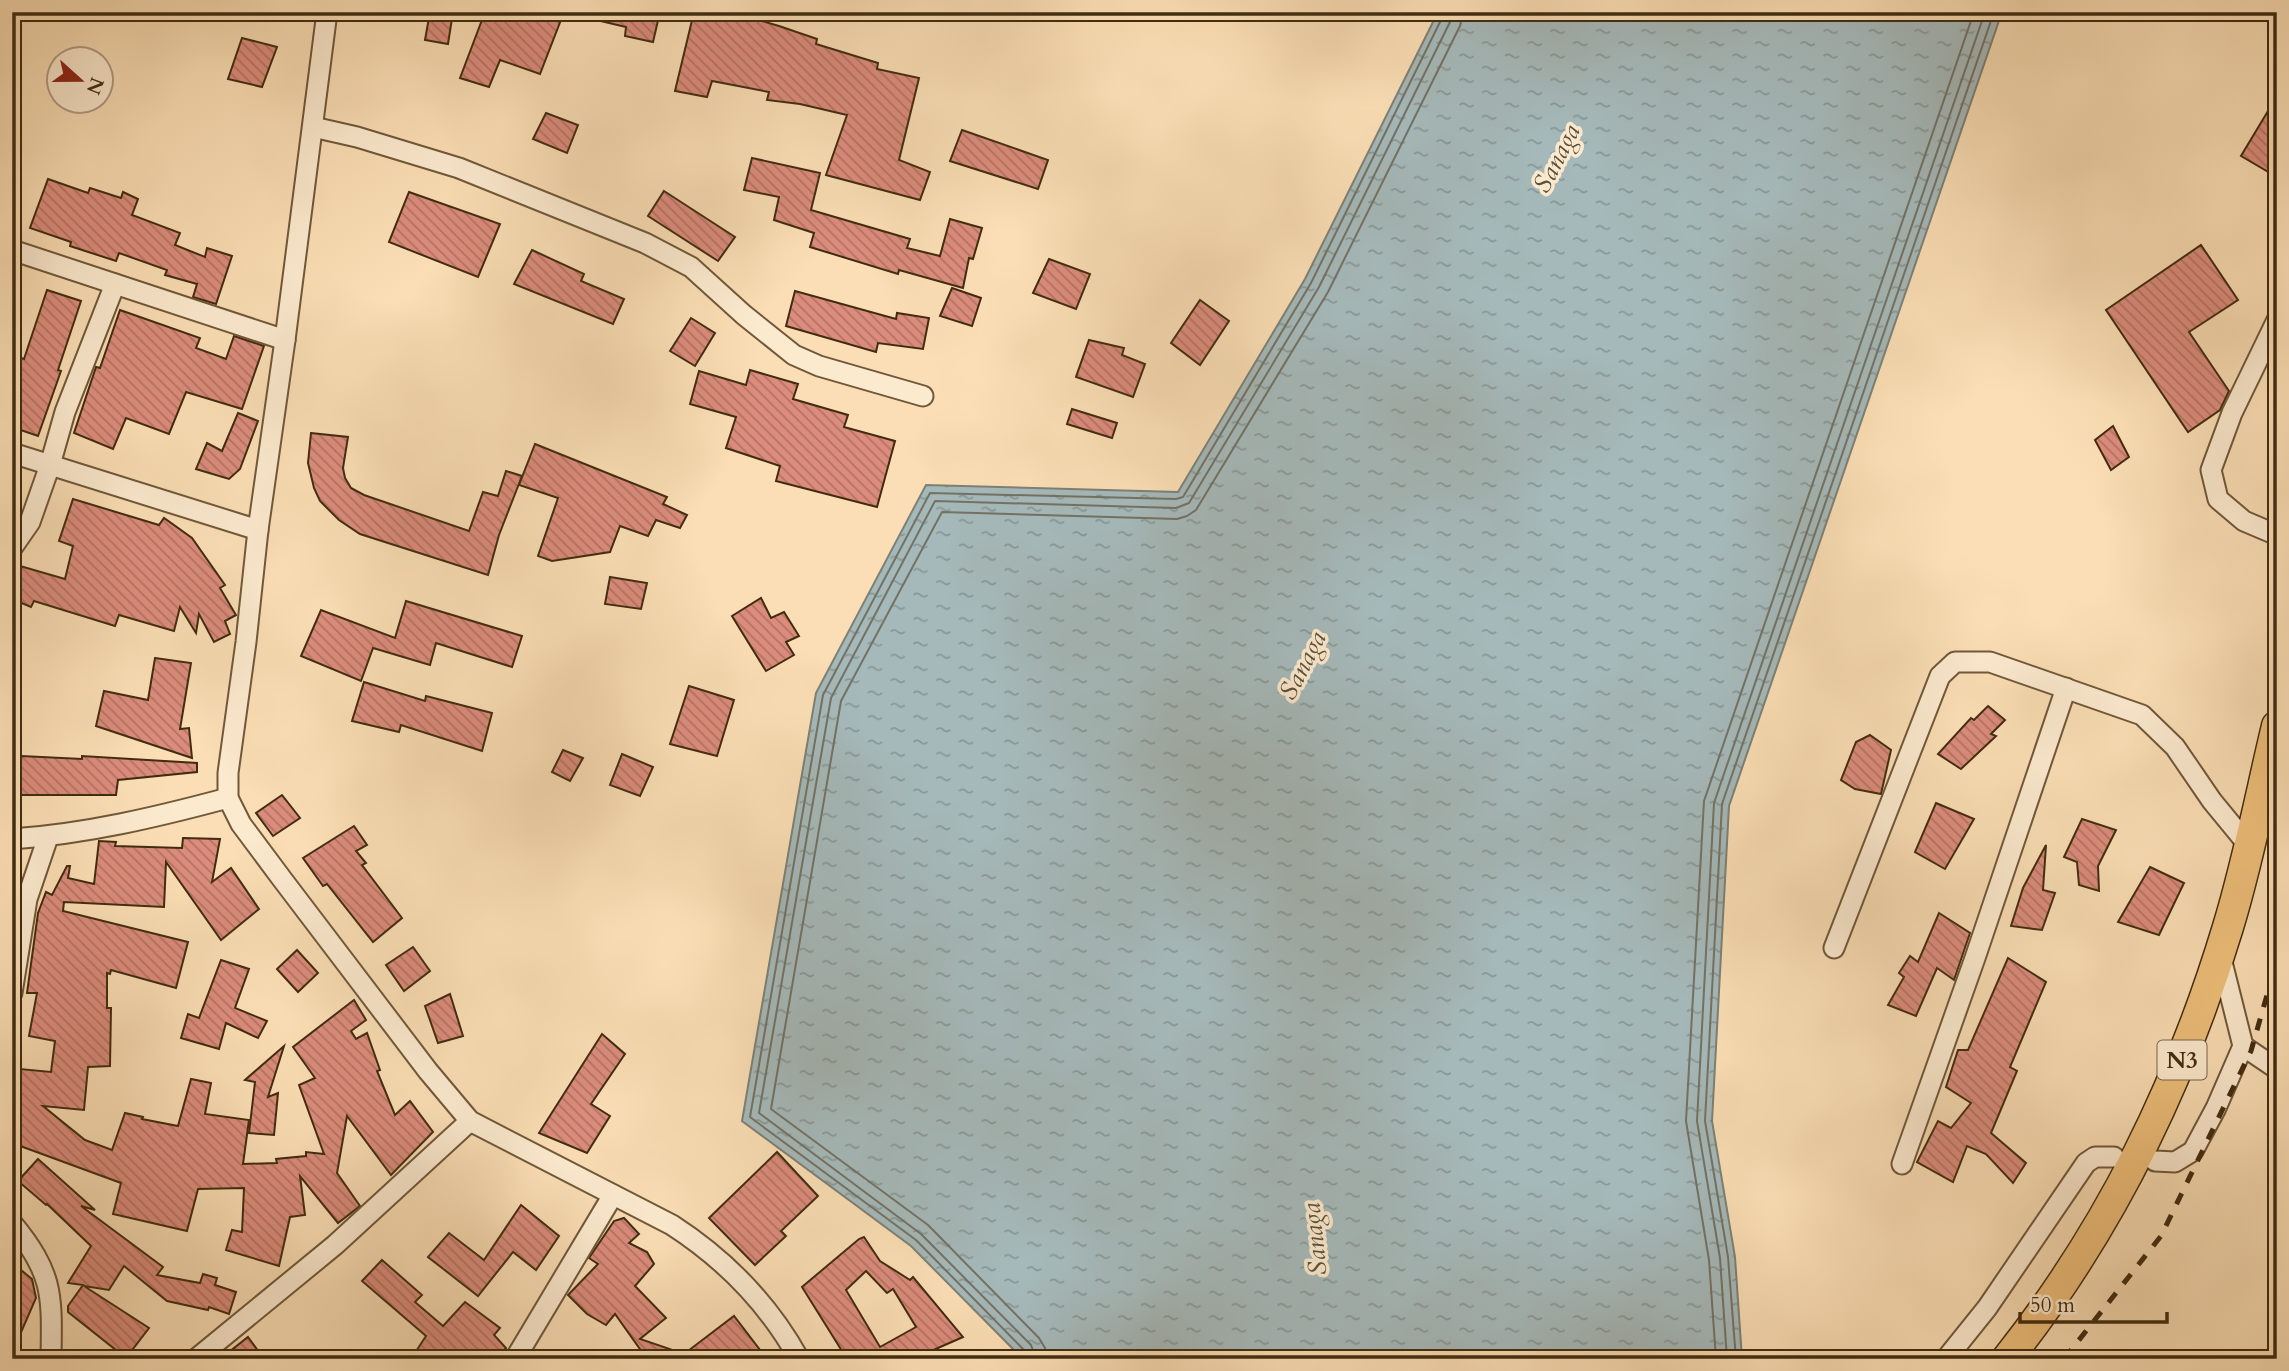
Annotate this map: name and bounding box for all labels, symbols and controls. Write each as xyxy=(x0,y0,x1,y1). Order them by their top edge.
north arrow xyxy=(46,46,116,116)
text: N xyxy=(80,73,110,99)
water label: Sanaga xyxy=(1524,118,1589,199)
water label: Sanaga xyxy=(1270,625,1335,706)
road number: N3 xyxy=(2158,1040,2206,1079)
water label: Sanaga xyxy=(1293,1201,1336,1277)
scale bar xyxy=(2020,1280,2166,1324)
text: 50 m xyxy=(2030,1291,2075,1320)

